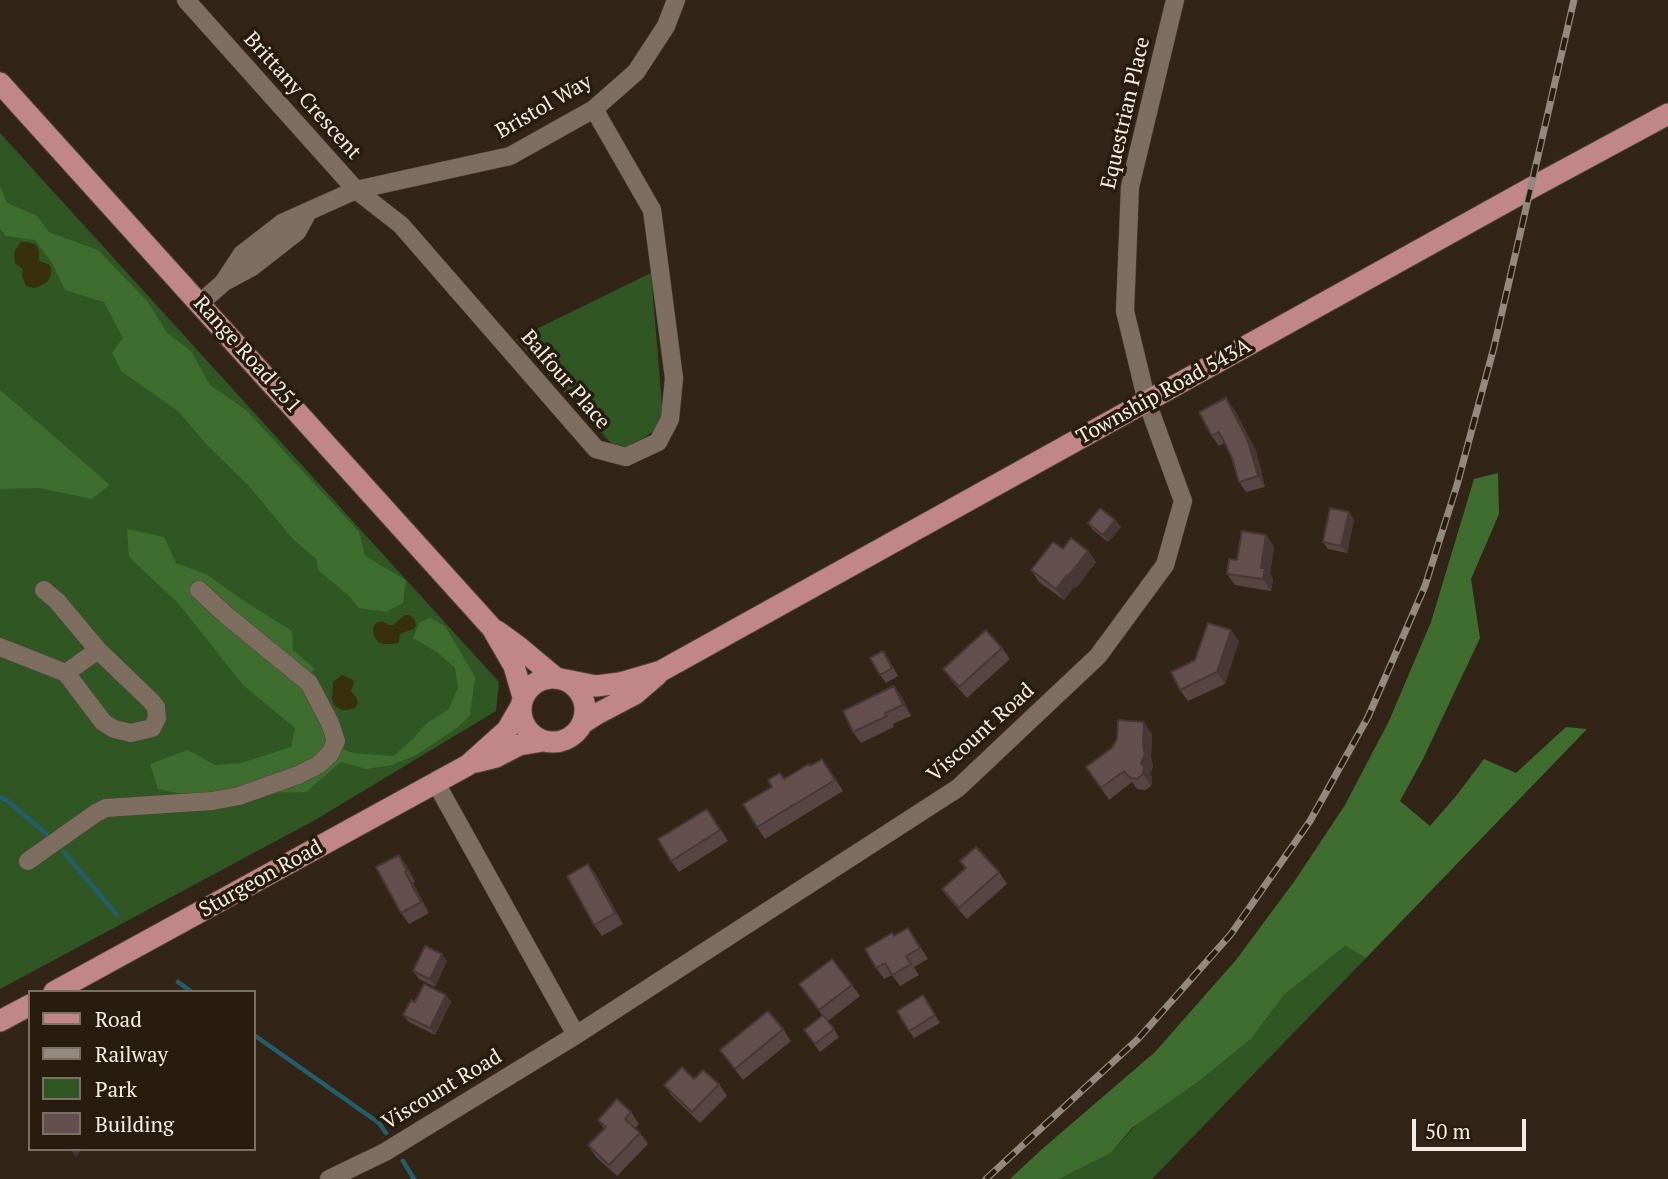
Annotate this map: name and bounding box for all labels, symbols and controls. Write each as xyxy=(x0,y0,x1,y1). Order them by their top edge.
street label: Brittany Crescent xyxy=(238,27,366,165)
street label: Equestrian Place xyxy=(1096,35,1156,191)
street label: Bristol Way xyxy=(492,69,596,145)
street label: Range Road 251 xyxy=(188,291,306,419)
street label: Balfour Place xyxy=(515,325,615,435)
street label: Township Road 543A xyxy=(1072,334,1256,450)
street label: Viscount Road xyxy=(922,678,1040,788)
street label: Sturgeon Road xyxy=(195,835,327,923)
legend xyxy=(28,990,256,1151)
text: Road xyxy=(95,1005,142,1033)
text: Railway xyxy=(95,1040,168,1068)
street label: Viscount Road xyxy=(378,1044,506,1136)
text: Park xyxy=(95,1075,137,1103)
scale bar xyxy=(1416,1106,1530,1150)
text: Building xyxy=(95,1110,174,1138)
text: 50 m xyxy=(1425,1117,1471,1145)

